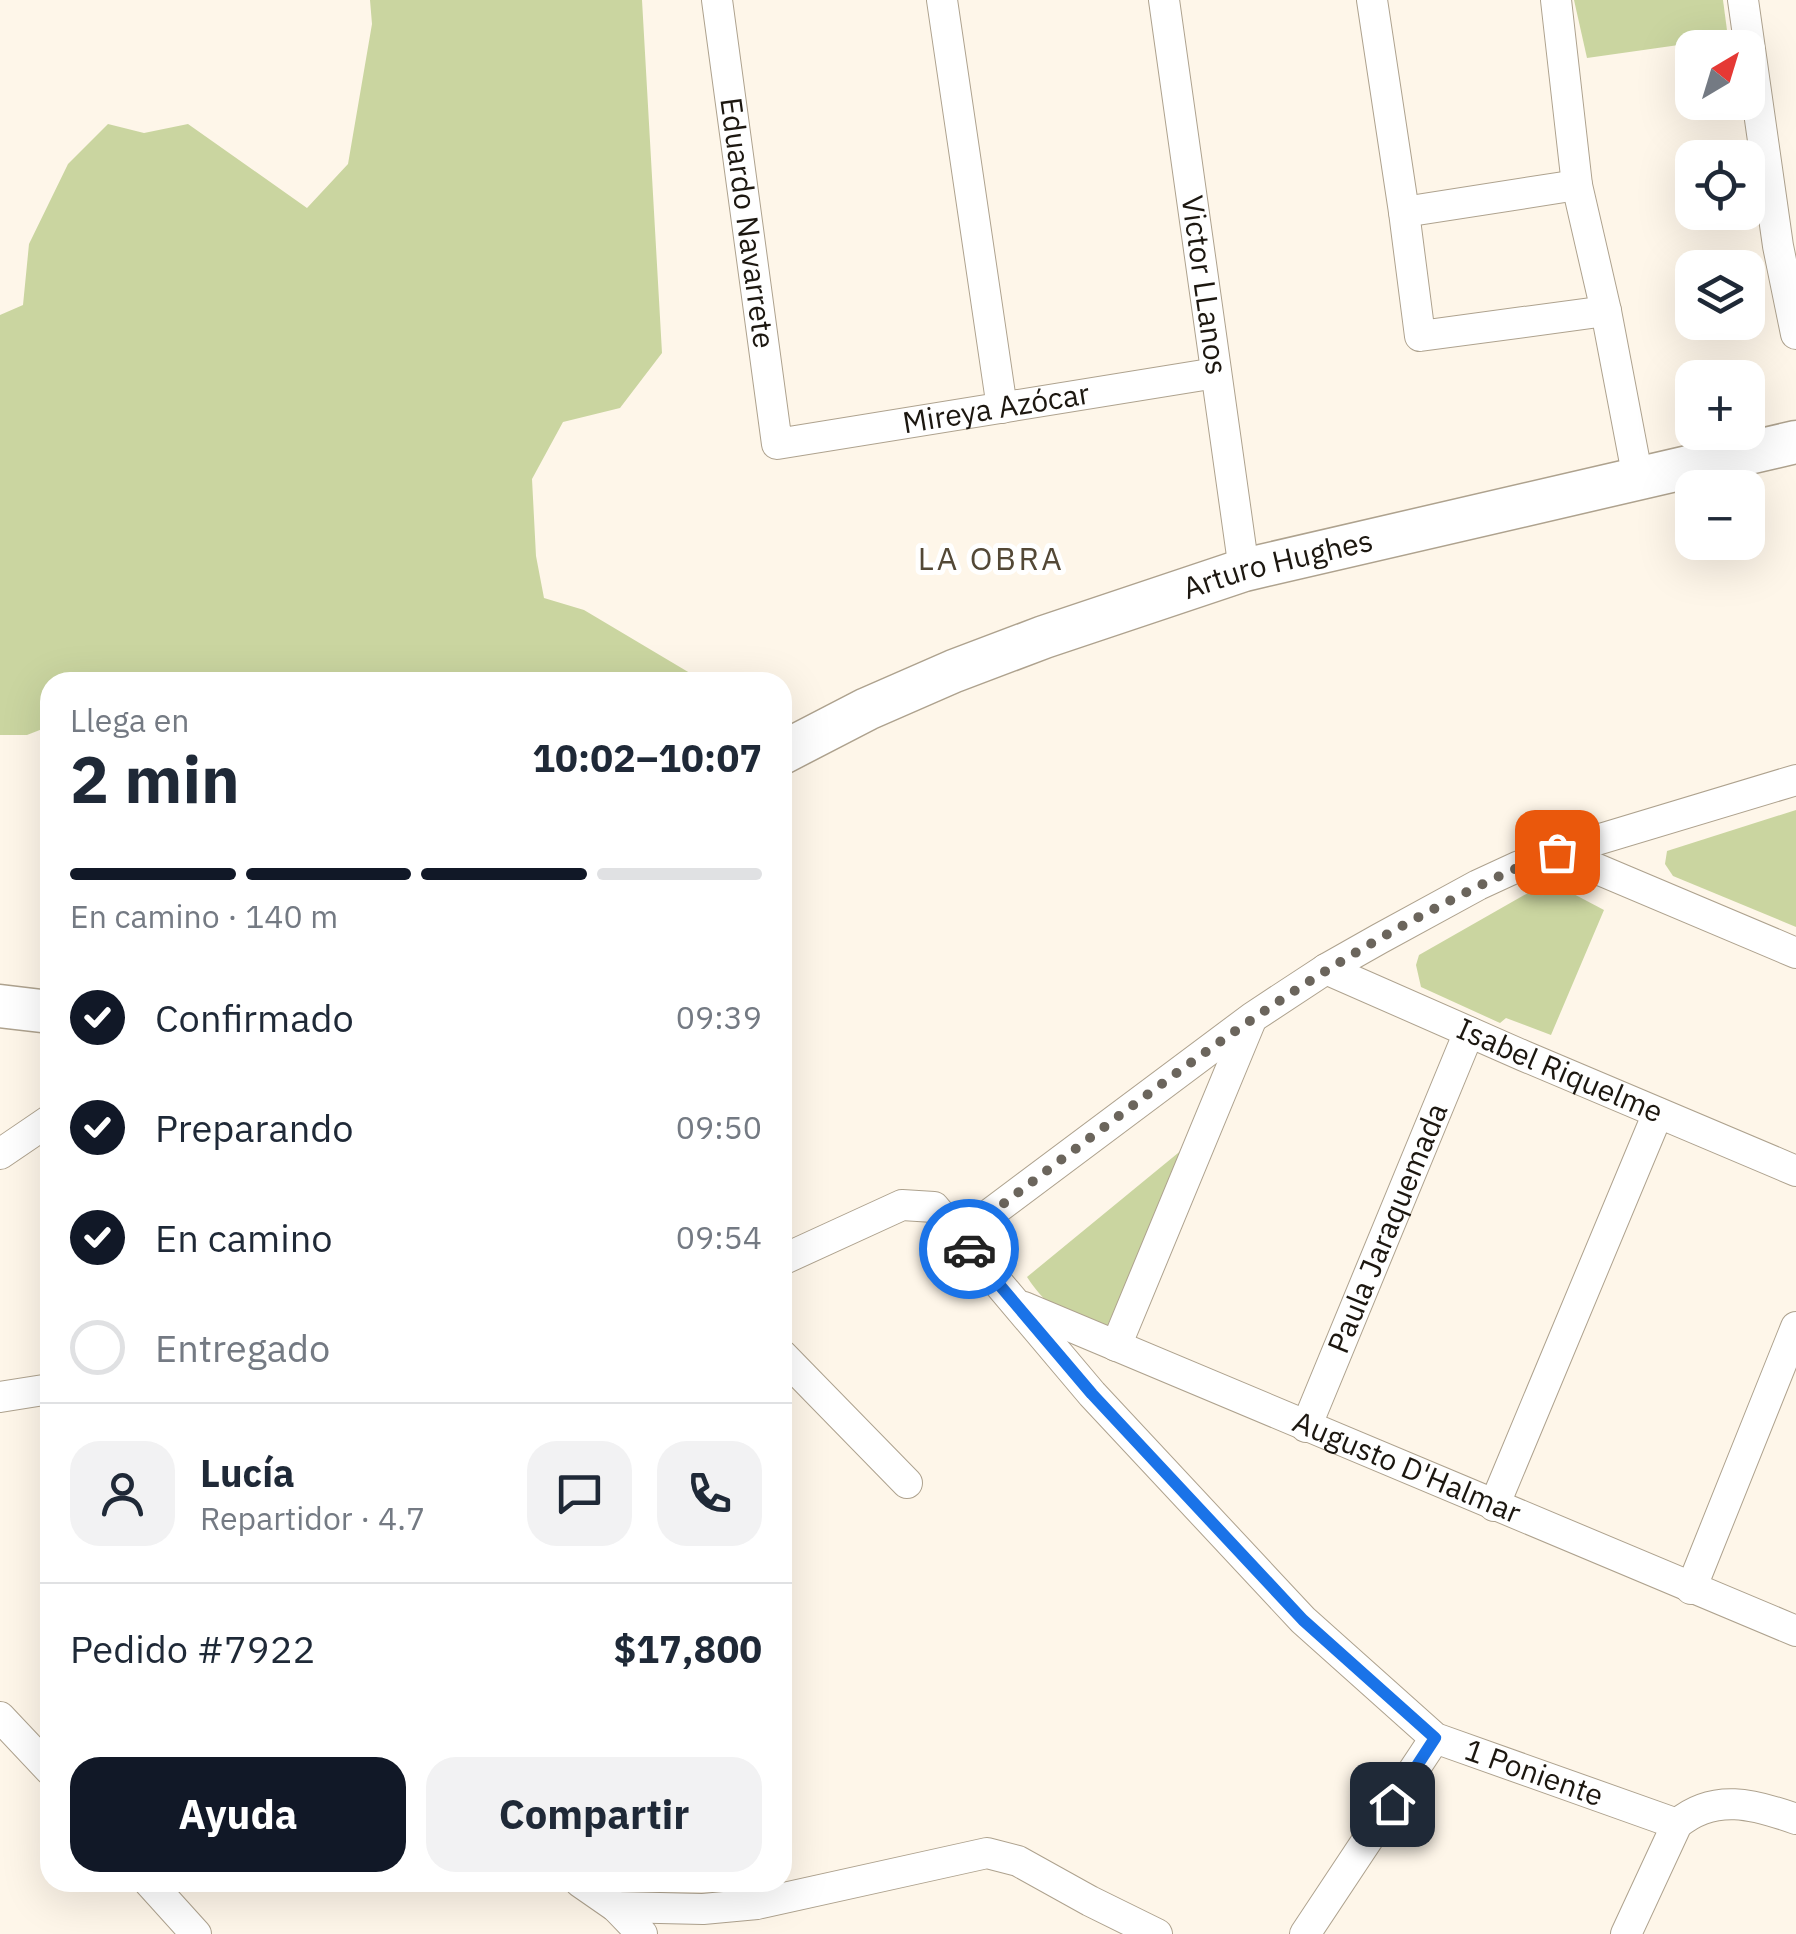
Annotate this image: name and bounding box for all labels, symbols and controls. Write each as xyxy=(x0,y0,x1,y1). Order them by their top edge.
north arrow xyxy=(1675,30,1765,120)
map controls xyxy=(1675,30,1765,560)
street label: Eduardo Navarrete xyxy=(712,95,785,351)
button: locate xyxy=(1675,140,1765,230)
street label: Victor LLanos xyxy=(1174,193,1237,377)
button: layers xyxy=(1675,250,1765,340)
button: + xyxy=(1675,360,1765,450)
street label: Mireya Azócar xyxy=(900,373,1092,441)
button: − xyxy=(1675,470,1765,560)
street label: Arturo Hughes xyxy=(1177,520,1376,607)
district label: LA OBRA xyxy=(918,537,1064,579)
text: Llega en xyxy=(70,699,190,741)
text: 10:02–10:07 xyxy=(532,733,762,782)
text: 2 min xyxy=(70,736,240,821)
pin xyxy=(1515,810,1600,895)
icon: bag xyxy=(1530,825,1585,880)
text: En camino · 140 m xyxy=(70,895,338,937)
icon: check xyxy=(70,990,125,1045)
text: Confirmado xyxy=(155,993,354,1042)
text: 09:39 xyxy=(676,996,762,1038)
street label: Isabel Riquelme xyxy=(1451,1008,1669,1131)
street label: Paula Jaraquemada xyxy=(1318,1097,1456,1359)
icon: check xyxy=(70,1100,125,1155)
text: Preparando xyxy=(155,1103,354,1152)
text: 09:50 xyxy=(676,1106,762,1148)
courier xyxy=(919,1199,1019,1299)
icon: check xyxy=(70,1210,125,1265)
text: En camino xyxy=(155,1213,333,1262)
text: 09:54 xyxy=(676,1216,762,1258)
icon: car xyxy=(942,1222,997,1277)
text: Entregado xyxy=(155,1323,330,1372)
street label: Augusto D'Halmar xyxy=(1287,1401,1527,1531)
button: person xyxy=(70,1441,175,1546)
button: chat xyxy=(527,1441,632,1546)
button: phone xyxy=(657,1441,762,1546)
text: Lucía xyxy=(200,1448,295,1497)
text: Repartidor · 4.7 xyxy=(200,1497,425,1539)
text: Pedido #7922 xyxy=(70,1624,315,1673)
text: $17,800 xyxy=(613,1624,762,1673)
street label: 1 Poniente xyxy=(1460,1729,1609,1814)
button: Ayuda xyxy=(70,1757,406,1872)
button: Compartir xyxy=(426,1757,762,1872)
pin xyxy=(1350,1762,1435,1847)
icon: home xyxy=(1365,1777,1420,1832)

